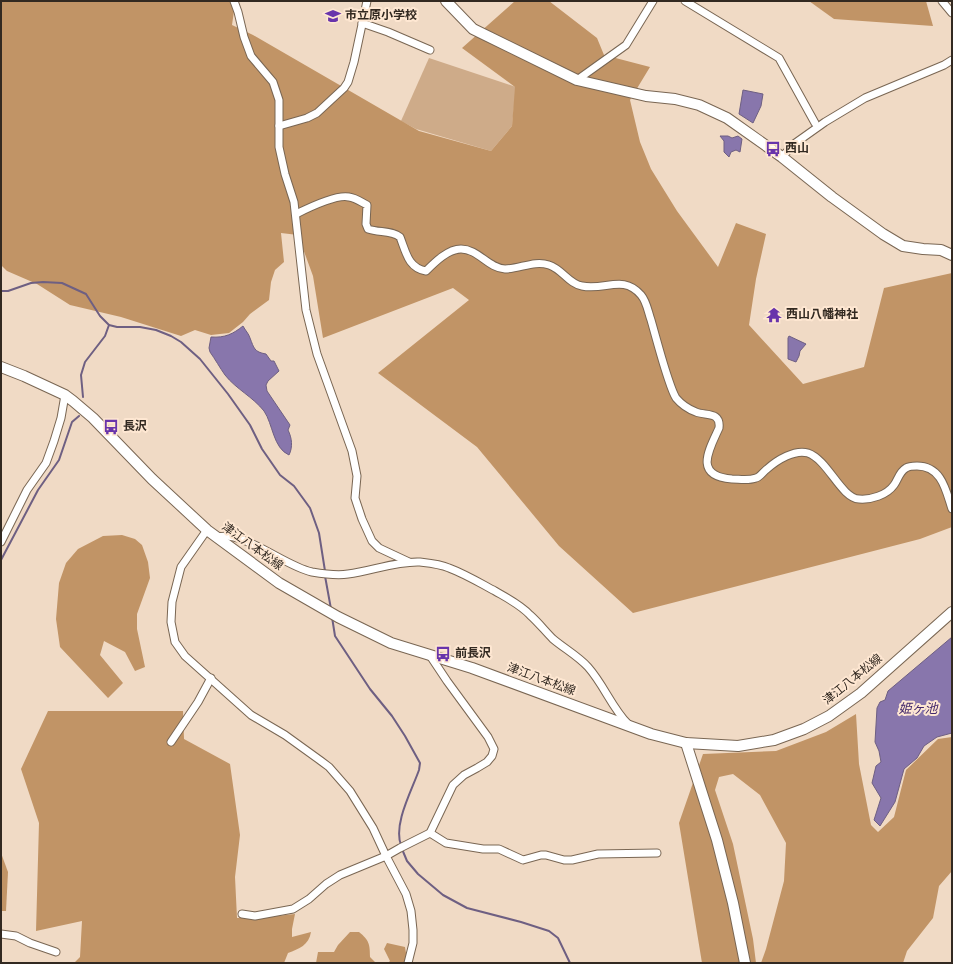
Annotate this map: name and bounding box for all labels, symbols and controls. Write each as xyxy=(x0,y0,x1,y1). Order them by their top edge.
school or university icon: 市立原小学校 xyxy=(324,7,342,25)
place label: 市立原小学校 xyxy=(345,8,417,24)
bus stop icon: 西山 xyxy=(764,140,782,158)
place label: 西山 xyxy=(785,141,809,157)
temple icon: 西山八幡神社 xyxy=(765,306,783,324)
place label: 西山八幡神社 xyxy=(786,307,858,323)
bus stop icon: 長沢 xyxy=(102,418,120,436)
place label: 長沢 xyxy=(123,419,147,435)
street label: 津江八本松線 xyxy=(218,519,286,575)
bus stop icon: 前長沢 xyxy=(434,645,452,663)
place label: 前長沢 xyxy=(455,646,491,662)
street label: 津江八本松線 xyxy=(820,651,886,709)
street label: 津江八本松線 xyxy=(504,660,578,700)
water label: 姫ヶ池 xyxy=(898,702,939,718)

